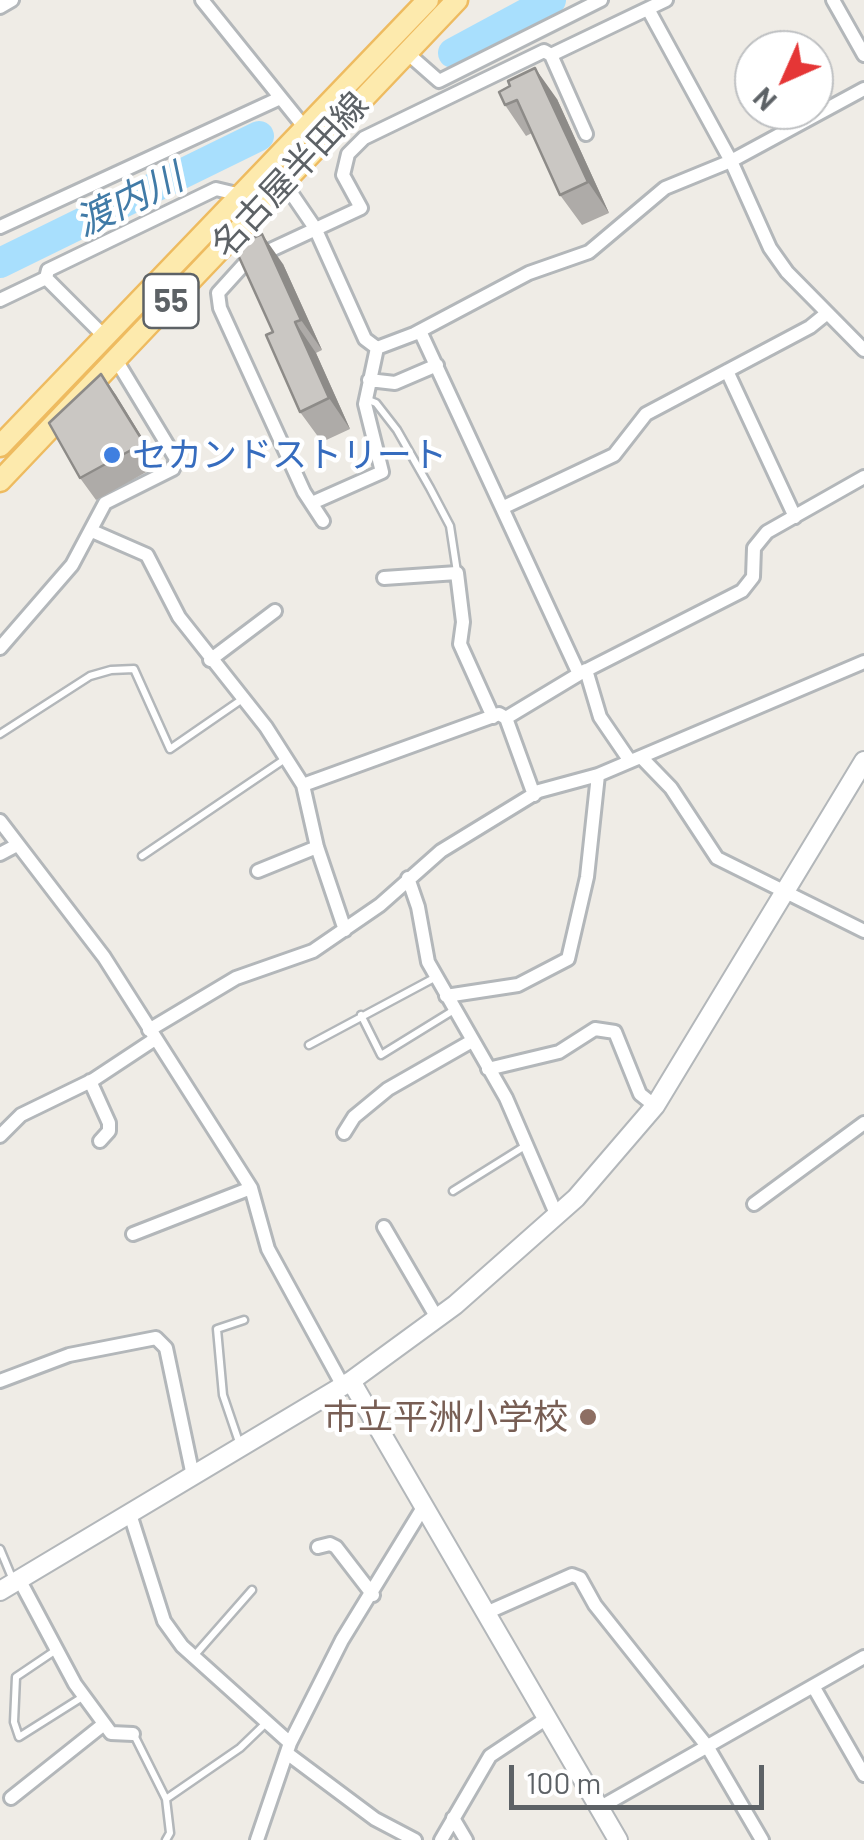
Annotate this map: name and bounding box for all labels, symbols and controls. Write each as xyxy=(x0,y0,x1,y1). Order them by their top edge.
north arrow xyxy=(734,30,834,130)
text: N xyxy=(746,81,783,118)
street label: 名古屋半田線 xyxy=(203,84,377,266)
water label: 渡内川 xyxy=(68,155,190,245)
road number: 55 xyxy=(144,274,198,328)
place label: セカンドストリート xyxy=(132,434,447,476)
marker: セカンドストリート xyxy=(101,444,123,466)
place label: 市立平洲小学校 xyxy=(323,1396,568,1438)
marker: 市立平洲小学校 xyxy=(577,1406,599,1428)
scale bar xyxy=(514,1745,769,1807)
text: 100 m xyxy=(526,1764,601,1800)

